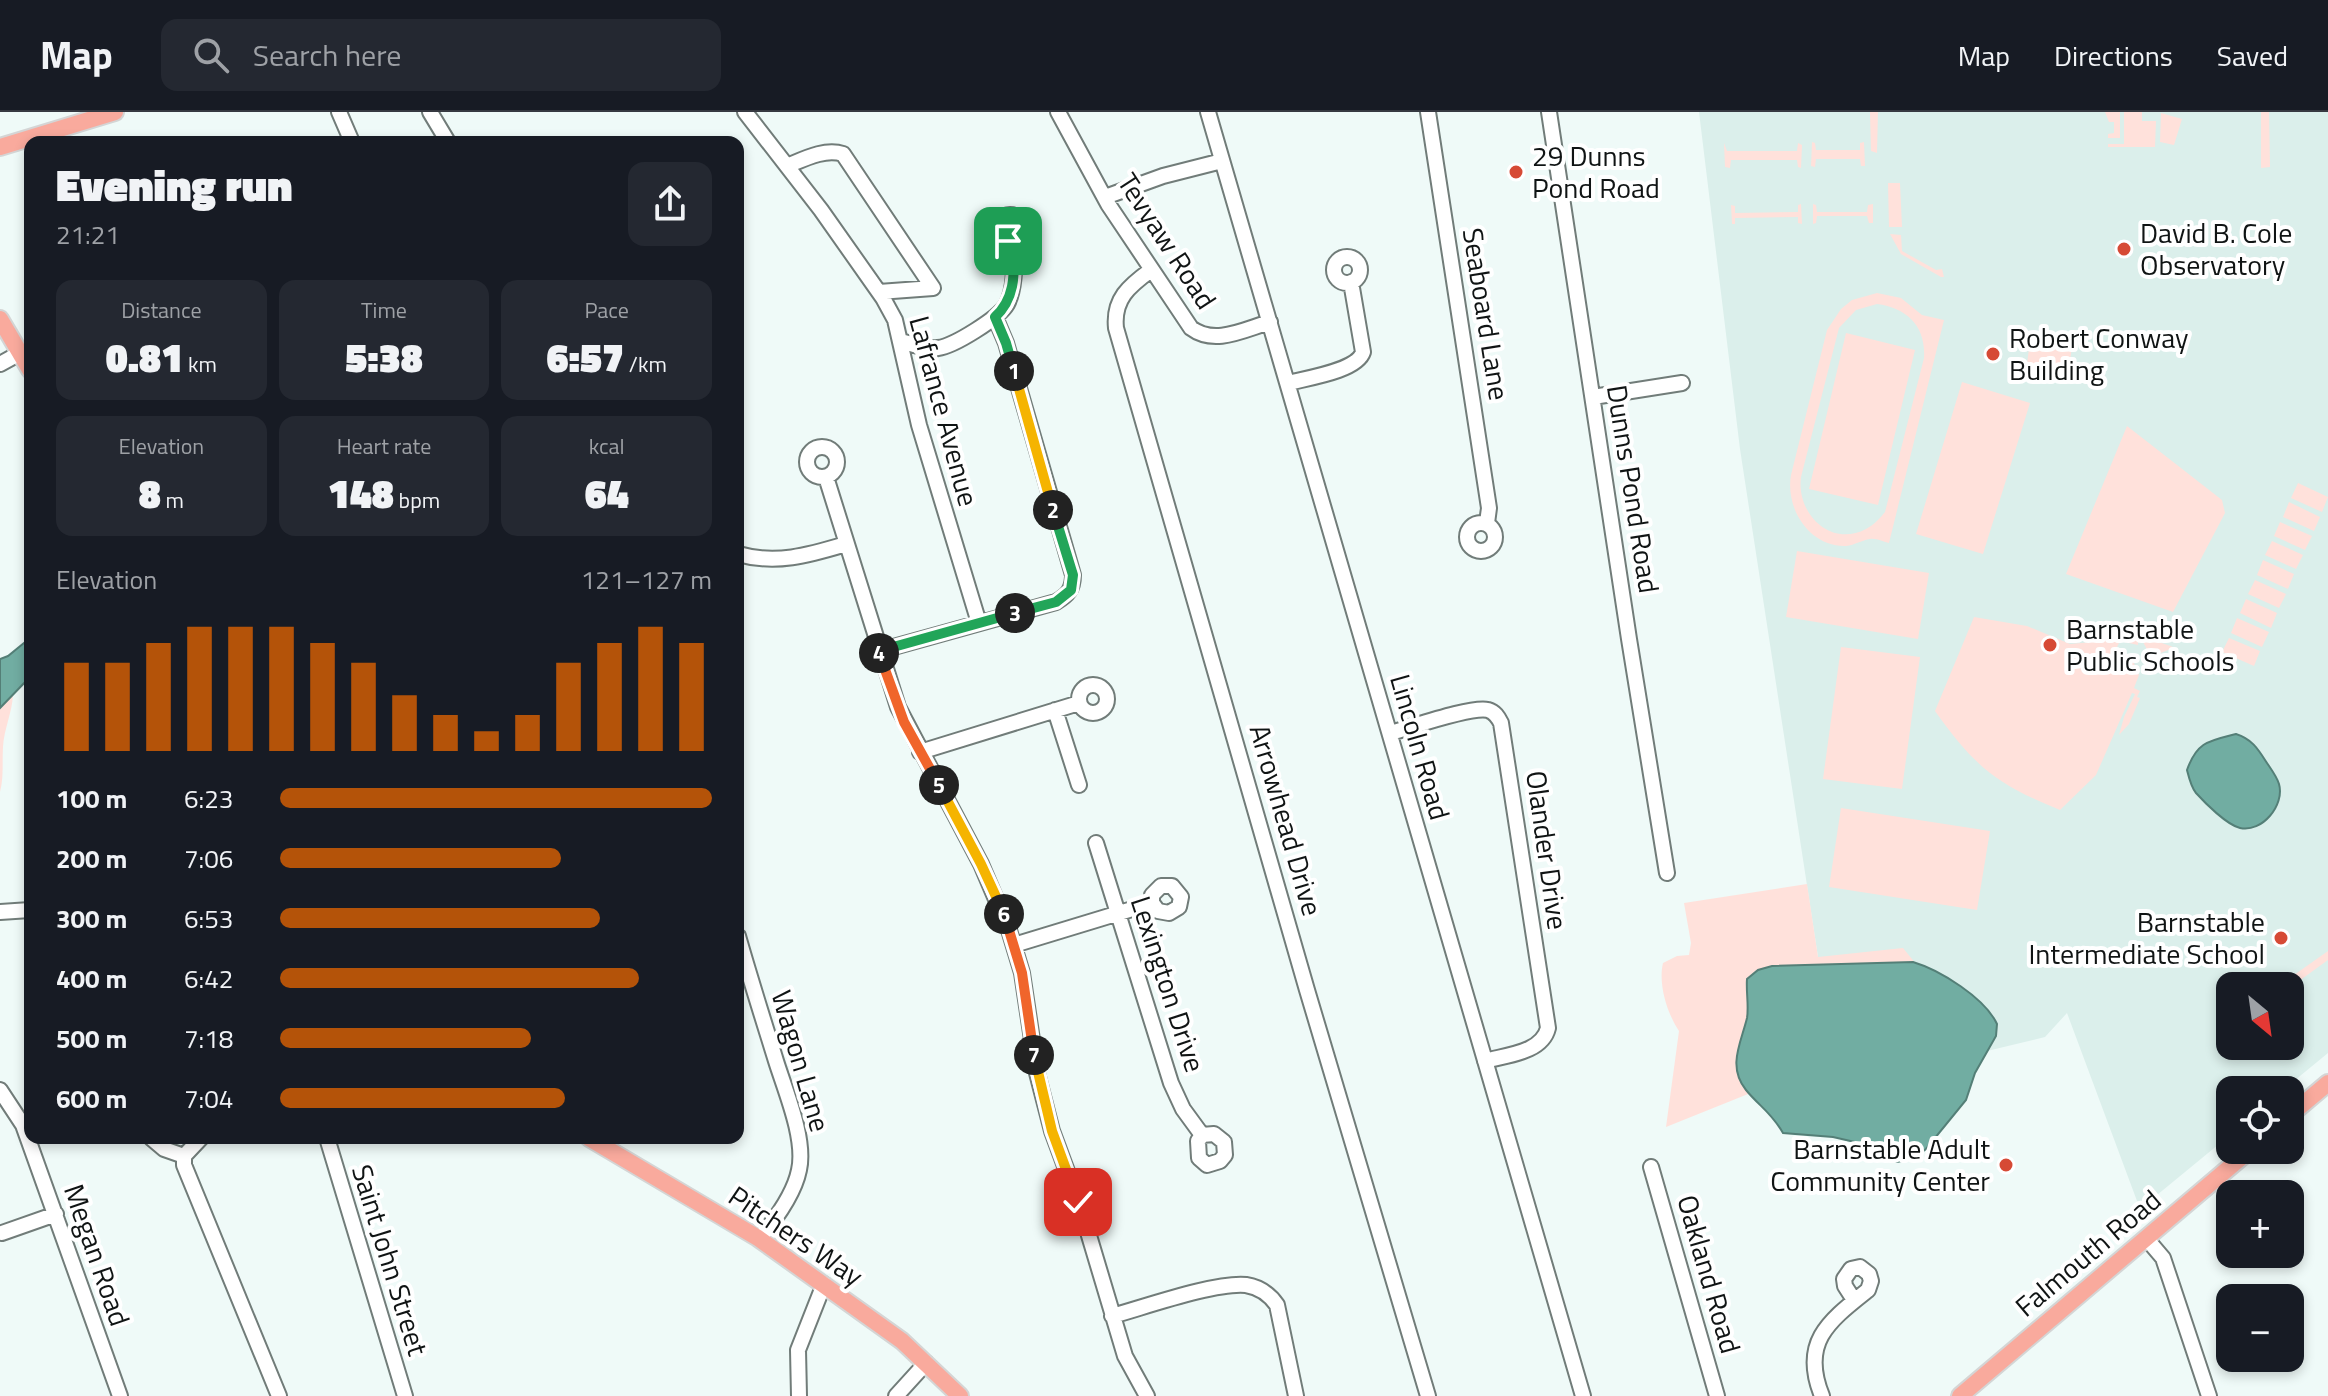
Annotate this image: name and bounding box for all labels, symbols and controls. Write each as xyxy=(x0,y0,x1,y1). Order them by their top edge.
search box xyxy=(161,19,721,91)
text: Map xyxy=(40,26,113,84)
text: Search here xyxy=(253,32,402,78)
icon: search xyxy=(189,33,233,77)
text: Map xyxy=(1958,34,2010,77)
text: Directions xyxy=(2054,34,2173,77)
text: Saved xyxy=(2217,34,2288,77)
place label: 29 Dunns Pond Road xyxy=(1532,134,1660,209)
text: Evening run xyxy=(56,151,293,218)
button: share xyxy=(628,162,712,246)
marker: 29 Dunns Pond Road xyxy=(1507,163,1525,181)
street label: Tevyaw Road xyxy=(1107,164,1228,317)
pin xyxy=(974,207,1042,275)
place label: David B. Cole Observatory xyxy=(2140,211,2292,286)
text: 21:21 xyxy=(56,215,120,254)
icon: arrive xyxy=(986,219,1030,263)
street label: Seaboard Lane xyxy=(1452,225,1521,403)
marker: David B. Cole Observatory xyxy=(2115,240,2133,258)
text: Distance xyxy=(121,293,202,327)
text: Time xyxy=(361,293,407,327)
text: Pace xyxy=(584,293,629,327)
street label: Lafrance Avenue xyxy=(898,311,991,511)
place label: Robert Conway Building xyxy=(2009,316,2189,391)
text: 0.81 xyxy=(106,327,183,388)
text: 5:38 xyxy=(345,327,423,388)
text: 6:57 xyxy=(546,327,624,388)
marker: Robert Conway Building xyxy=(1984,345,2002,363)
text: km xyxy=(183,347,217,381)
text: /km xyxy=(624,347,667,381)
pin: 1 xyxy=(994,351,1034,391)
text: 1 xyxy=(1008,354,1020,388)
street label: Dunns Pond Road xyxy=(1596,382,1671,596)
text: Elevation xyxy=(119,429,204,463)
text: Heart rate xyxy=(337,429,431,463)
text: kcal xyxy=(589,429,625,463)
text: 8 xyxy=(139,463,161,524)
text: 148 xyxy=(328,463,394,524)
text: 64 xyxy=(585,463,629,524)
text: m xyxy=(161,483,184,517)
text: bpm xyxy=(394,483,440,517)
pin: 2 xyxy=(1033,490,1073,530)
text: 2 xyxy=(1047,493,1059,527)
text: Elevation xyxy=(56,560,157,599)
text: 121–127 m xyxy=(581,560,712,599)
pin: 3 xyxy=(995,593,1035,633)
text: 3 xyxy=(1009,596,1021,630)
place label: Barnstable Public Schools xyxy=(2066,607,2235,682)
pin: 4 xyxy=(859,633,899,673)
text: 4 xyxy=(873,636,885,670)
marker: Barnstable Public Schools xyxy=(2041,636,2059,654)
street label: Lincoln Road xyxy=(1379,669,1462,825)
street label: Arrowhead Drive xyxy=(1239,719,1334,921)
pin: 5 xyxy=(919,765,959,805)
text: 5 xyxy=(933,768,945,802)
street label: Olander Drive xyxy=(1515,768,1580,932)
text: 100 m xyxy=(56,779,127,818)
text: 6:23 xyxy=(184,779,233,818)
text: 200 m xyxy=(56,839,127,878)
text: 7:06 xyxy=(184,839,233,878)
street label: Lexington Drive xyxy=(1120,890,1217,1077)
pin: 6 xyxy=(984,894,1024,934)
text: 6 xyxy=(998,897,1010,931)
text: 300 m xyxy=(56,899,127,938)
text: 6:53 xyxy=(184,899,233,938)
place label: Barnstable Intermediate School xyxy=(2028,900,2265,975)
marker: Barnstable Intermediate School xyxy=(2272,929,2290,947)
text: 400 m xyxy=(56,959,127,998)
text: 6:42 xyxy=(184,959,233,998)
north arrow xyxy=(2216,972,2304,1060)
map controls xyxy=(2216,972,2304,1372)
street label: Wagon Lane xyxy=(761,985,842,1137)
text: 500 m xyxy=(56,1019,127,1058)
text: 7:18 xyxy=(184,1019,233,1058)
pin: 7 xyxy=(1014,1035,1054,1075)
text: 7 xyxy=(1028,1038,1040,1072)
button: locate xyxy=(2216,1076,2304,1164)
text: 600 m xyxy=(56,1079,127,1118)
text: 7:04 xyxy=(184,1079,233,1118)
place label: Barnstable Adult Community Center xyxy=(1770,1127,1990,1202)
marker: Barnstable Adult Community Center xyxy=(1997,1156,2015,1174)
street label: Saint John Street xyxy=(341,1159,440,1361)
pin xyxy=(1044,1168,1112,1236)
street label: Pitchers Way xyxy=(720,1175,872,1297)
street label: Megan Road xyxy=(53,1178,142,1332)
street label: Falmouth Road xyxy=(2005,1179,2170,1327)
icon: check xyxy=(1056,1180,1100,1224)
button: + xyxy=(2216,1180,2304,1268)
street label: Oakland Road xyxy=(1666,1190,1753,1358)
button: − xyxy=(2216,1284,2304,1372)

